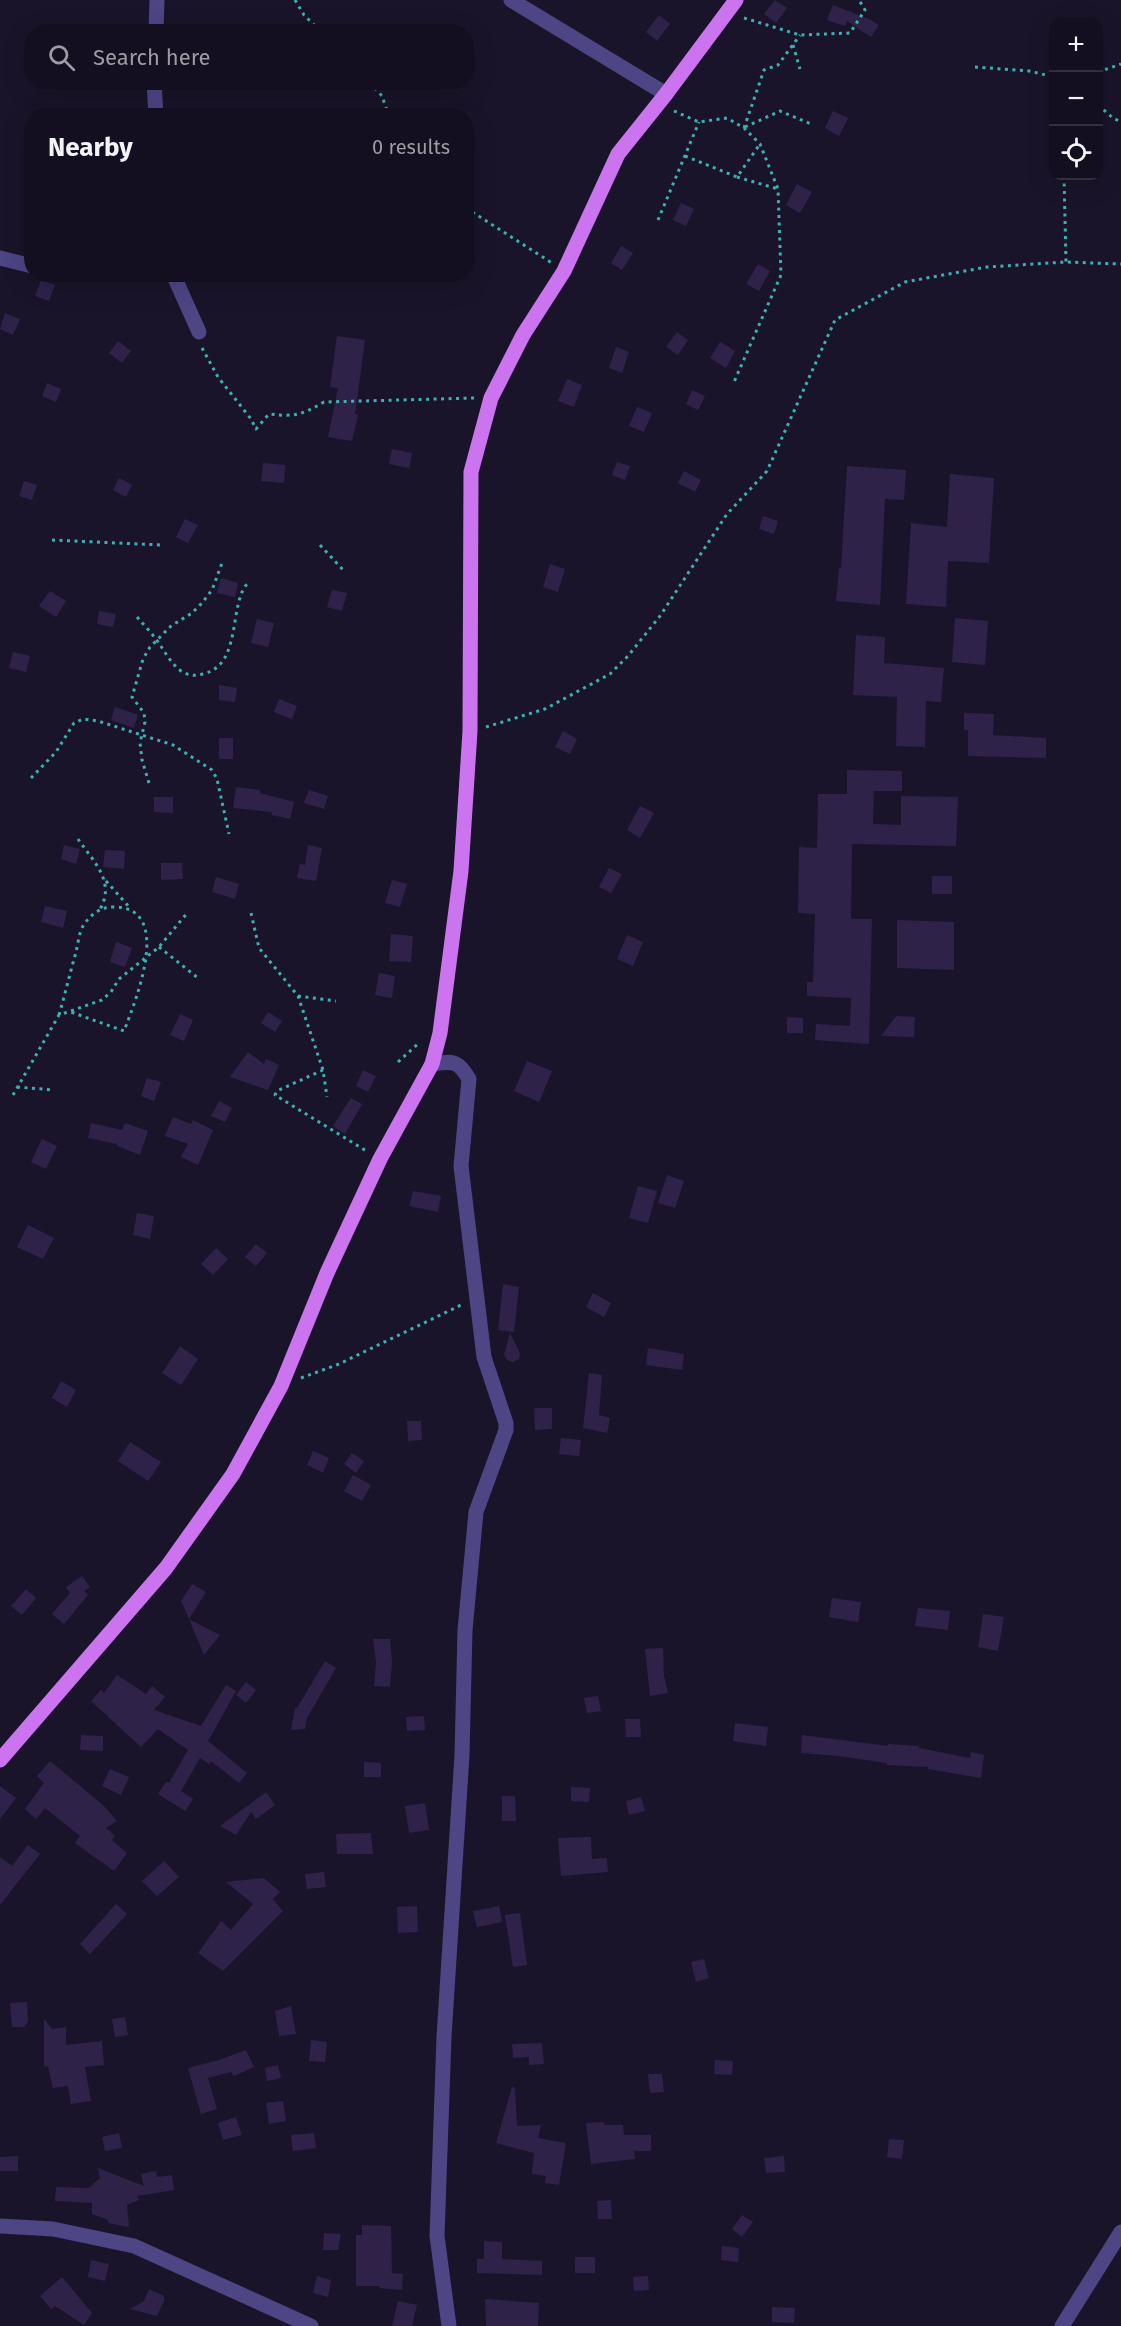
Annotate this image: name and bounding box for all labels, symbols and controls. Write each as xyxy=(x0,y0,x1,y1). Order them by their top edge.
map controls xyxy=(1049,18,1103,180)
button: + xyxy=(1049,18,1103,72)
search box xyxy=(24,24,474,90)
icon: search xyxy=(45,41,78,74)
text: Search here xyxy=(93,44,211,71)
button: − xyxy=(1049,72,1103,126)
button: locate xyxy=(1049,126,1103,180)
text: Nearby xyxy=(48,132,133,163)
text: 0 results xyxy=(372,135,450,159)

